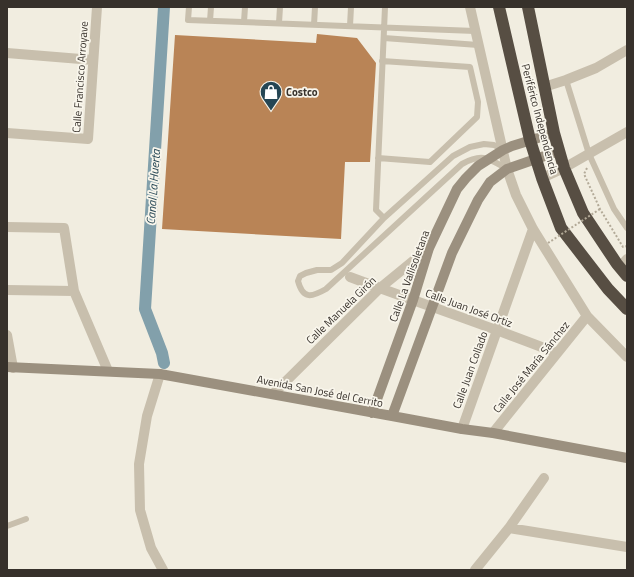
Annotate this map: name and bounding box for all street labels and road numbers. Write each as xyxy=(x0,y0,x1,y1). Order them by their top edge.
street label: Calle Francisco Arroyave xyxy=(68,20,92,133)
street label: Periférico Independencia xyxy=(518,62,563,176)
street label: Calle La Vallisoletana xyxy=(385,227,433,324)
street label: Calle Manuela Girón xyxy=(302,272,380,348)
street label: Calle Juan José Ortiz xyxy=(423,285,515,331)
street label: Calle José María Sánchez xyxy=(489,318,573,416)
street label: Calle Juan Collado xyxy=(449,329,491,411)
street label: Avenida San José del Cerrito xyxy=(255,371,385,411)

